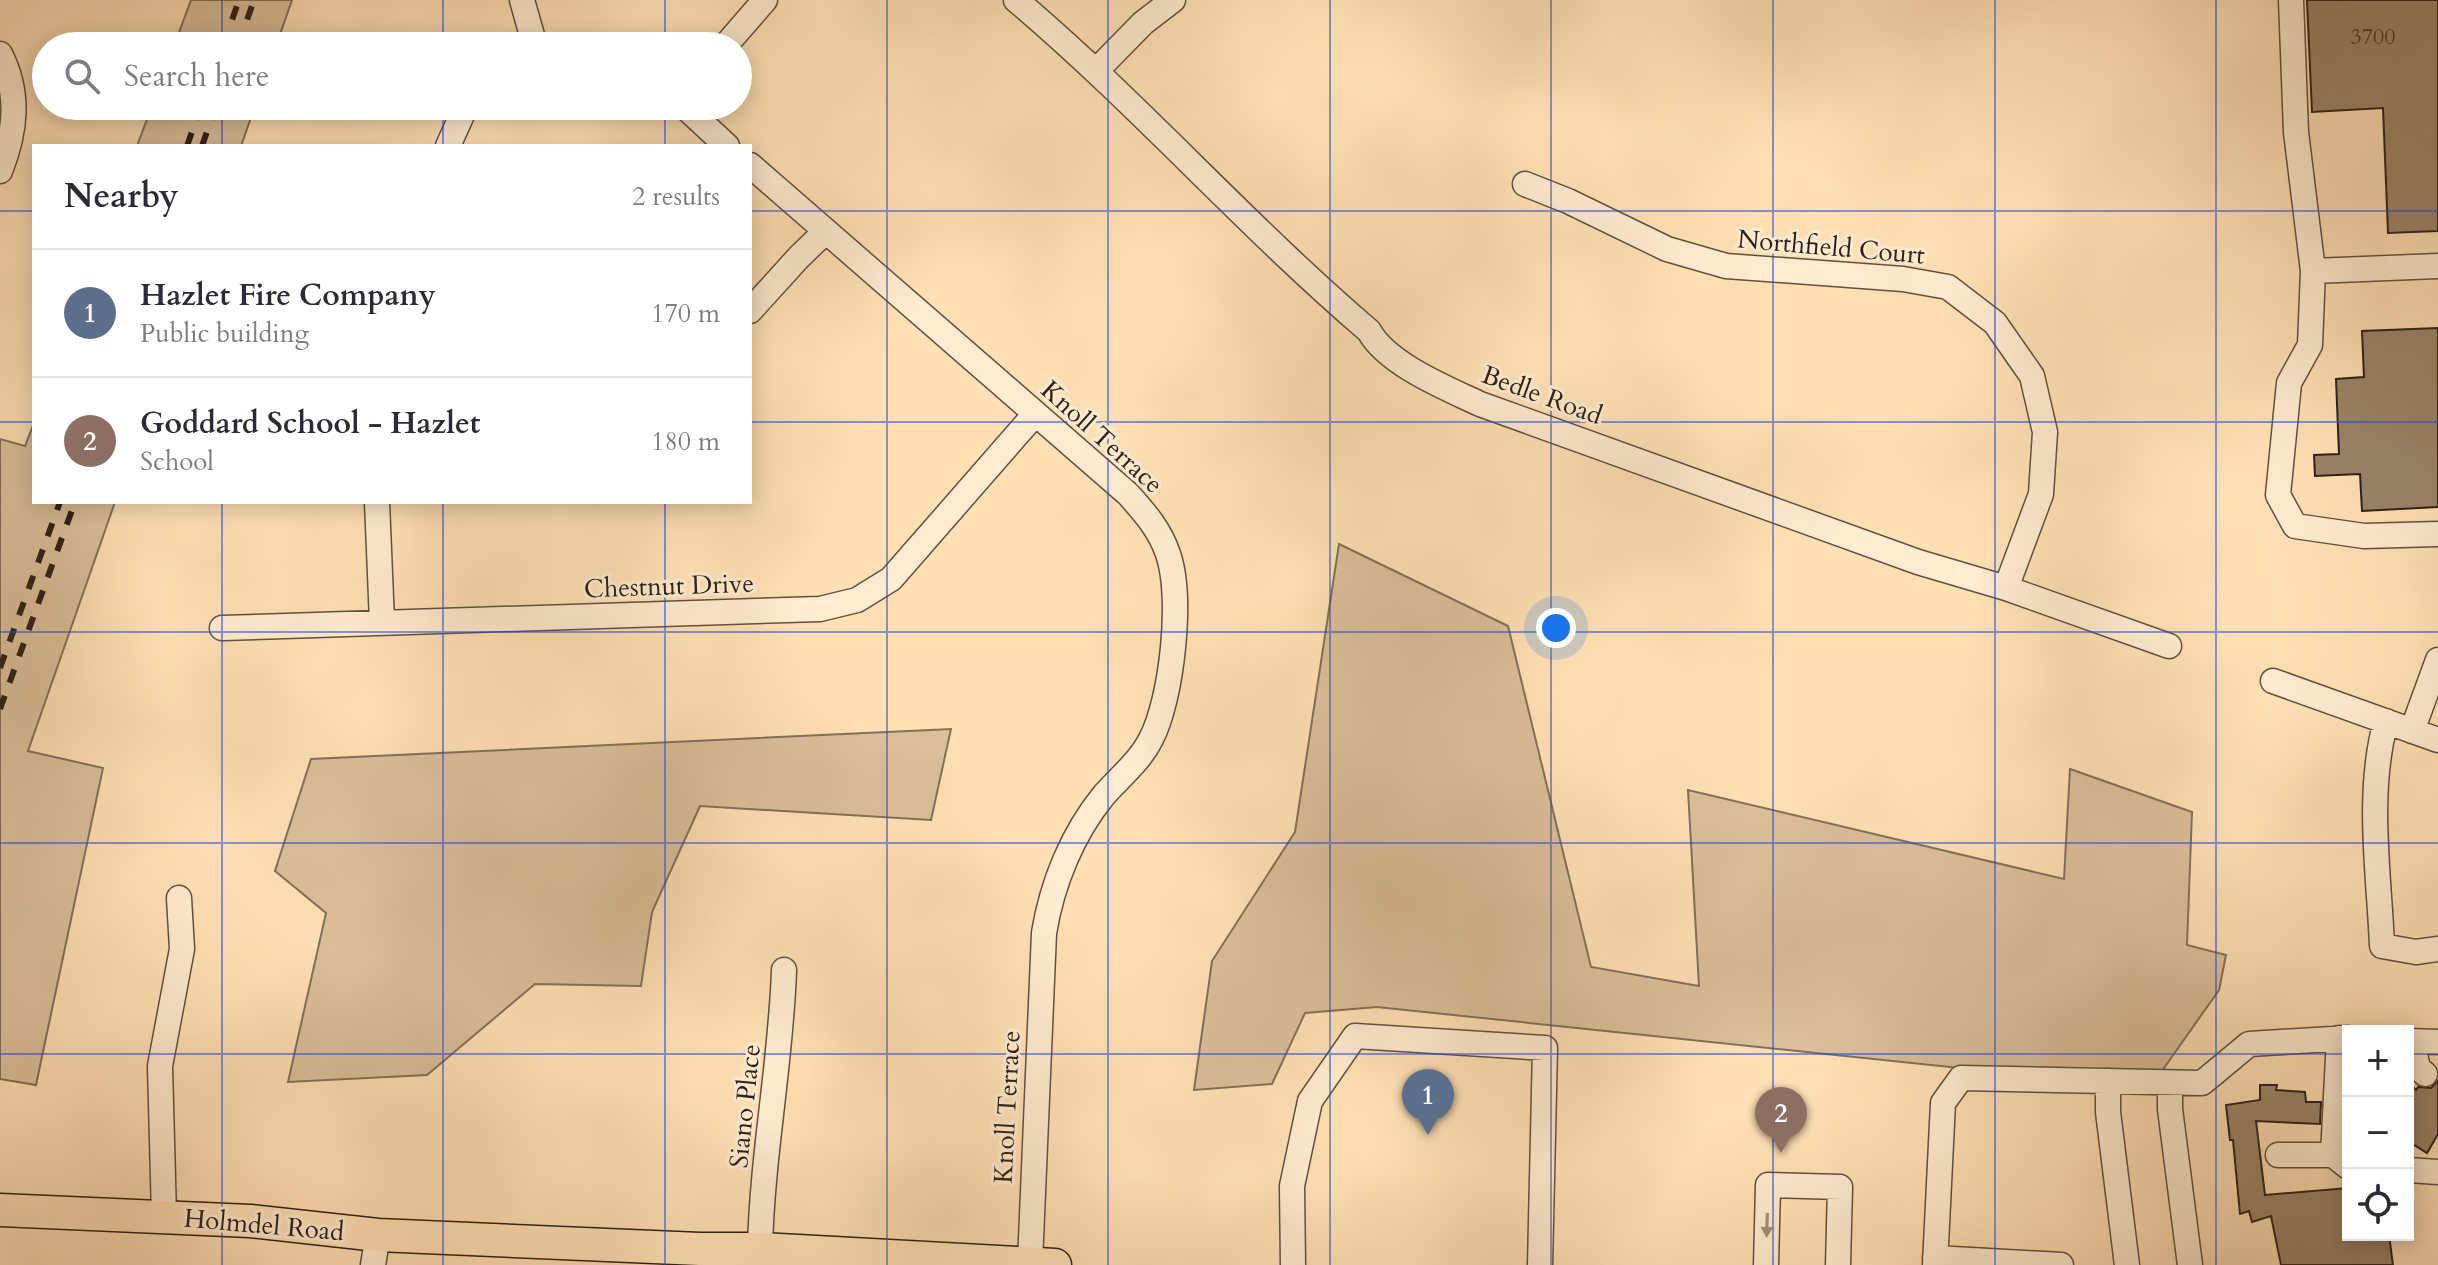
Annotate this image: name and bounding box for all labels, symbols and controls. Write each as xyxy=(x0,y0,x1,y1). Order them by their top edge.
house number: 3700 xyxy=(2350,22,2396,52)
search box xyxy=(32,32,752,120)
icon: search xyxy=(60,54,104,98)
text: Search here xyxy=(124,56,269,97)
text: Nearby xyxy=(64,173,179,219)
text: 2 results xyxy=(632,179,720,214)
street label: Northfield Court xyxy=(1736,221,1926,273)
text: Hazlet Fire Company xyxy=(140,275,436,316)
text: 1 xyxy=(83,296,97,331)
text: 170 m xyxy=(651,296,720,331)
text: Public building xyxy=(140,316,309,351)
street label: Bedle Road xyxy=(1477,357,1607,433)
street label: Knoll Terrace xyxy=(1033,373,1171,501)
text: Goddard School - Hazlet xyxy=(140,403,480,444)
text: 2 xyxy=(83,424,97,459)
text: 180 m xyxy=(651,424,720,459)
text: School xyxy=(140,444,214,479)
street label: Chestnut Drive xyxy=(583,566,755,606)
your location xyxy=(1536,608,1576,648)
map controls xyxy=(2342,1025,2414,1241)
button: + xyxy=(2342,1025,2414,1097)
street label: Knoll Terrace xyxy=(986,1030,1028,1184)
street label: Siano Place xyxy=(721,1042,769,1170)
pin: 1 xyxy=(1402,1069,1454,1135)
pin: 2 xyxy=(1755,1087,1807,1153)
button: − xyxy=(2342,1097,2414,1169)
button: locate xyxy=(2342,1169,2414,1241)
street label: Holmdel Road xyxy=(182,1201,346,1249)
one-way arrow xyxy=(1761,1213,1774,1238)

